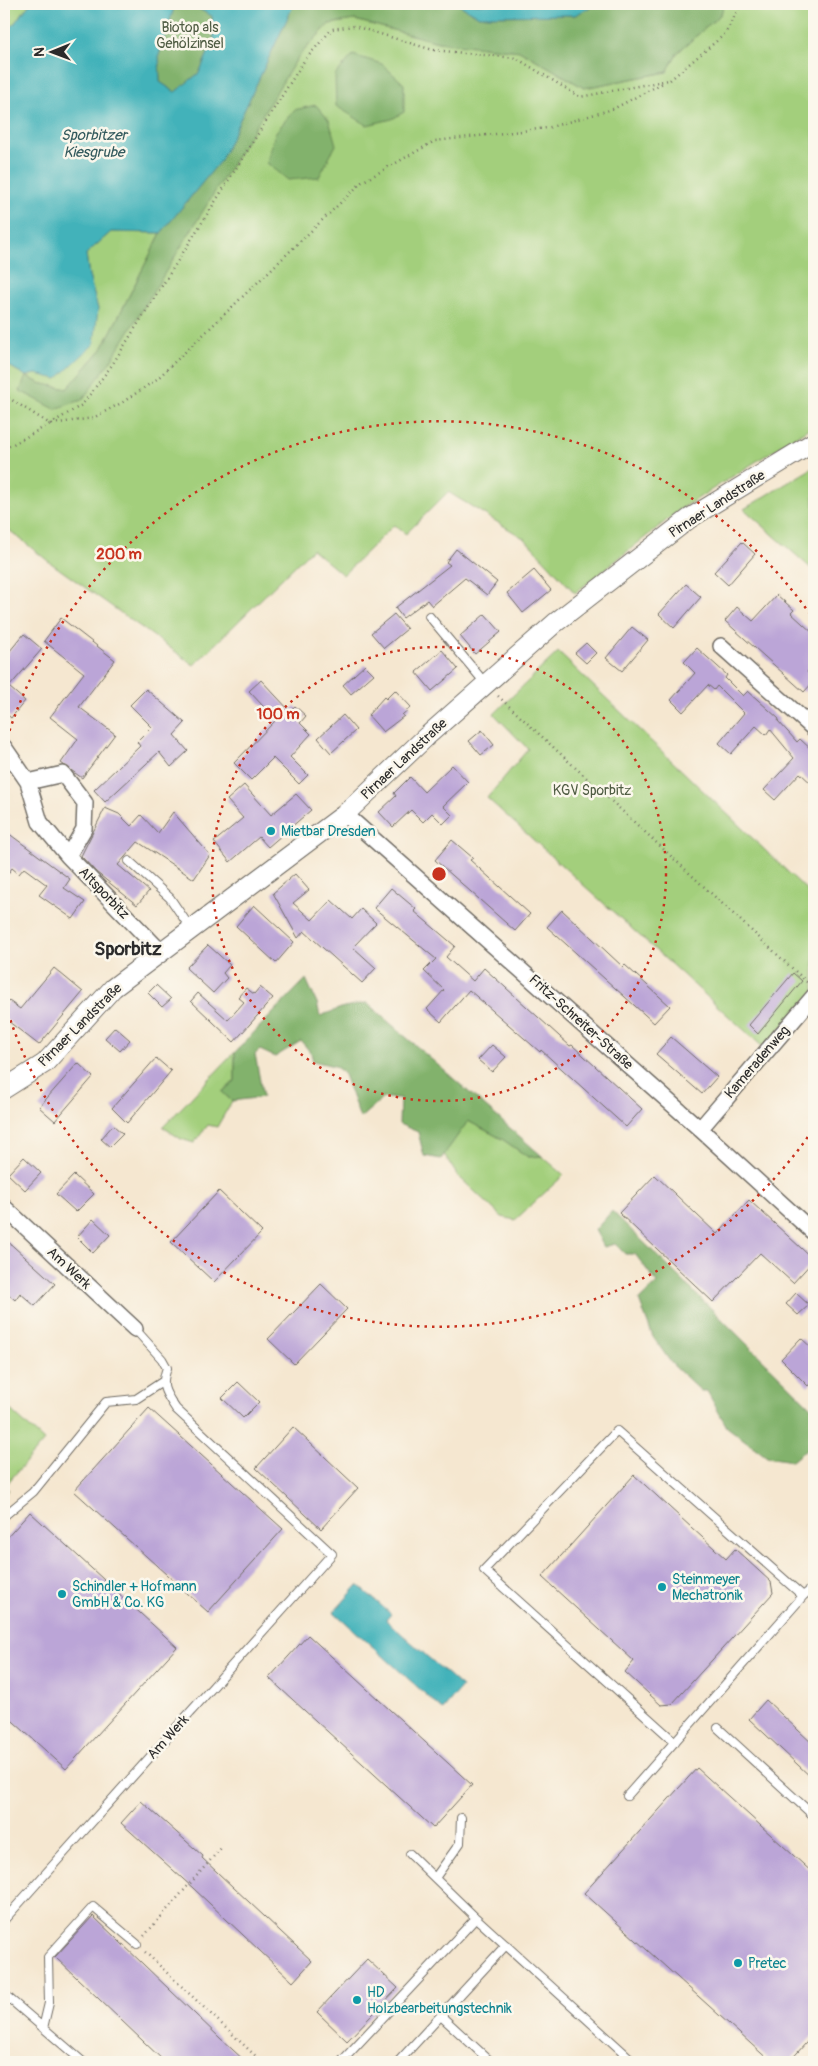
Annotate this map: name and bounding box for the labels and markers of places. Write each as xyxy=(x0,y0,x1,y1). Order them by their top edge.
place label: Mietbar Dresden xyxy=(281,823,376,840)
marker: Mietbar Dresden xyxy=(265,825,277,837)
centre of rings xyxy=(430,865,448,883)
place label: Steinmeyer Mechatronik xyxy=(672,1571,743,1604)
place label: Schindler + Hofmann GmbH & Co. KG xyxy=(72,1578,197,1611)
marker: Steinmeyer Mechatronik xyxy=(656,1581,668,1593)
marker: Schindler + Hofmann GmbH & Co. KG xyxy=(56,1588,68,1600)
place label: Pretec xyxy=(748,1955,787,1972)
marker: Pretec xyxy=(732,1957,744,1969)
place label: HD Holzbearbeitungstechnik xyxy=(367,1984,512,2017)
marker: HD Holzbearbeitungstechnik xyxy=(351,1994,363,2006)

